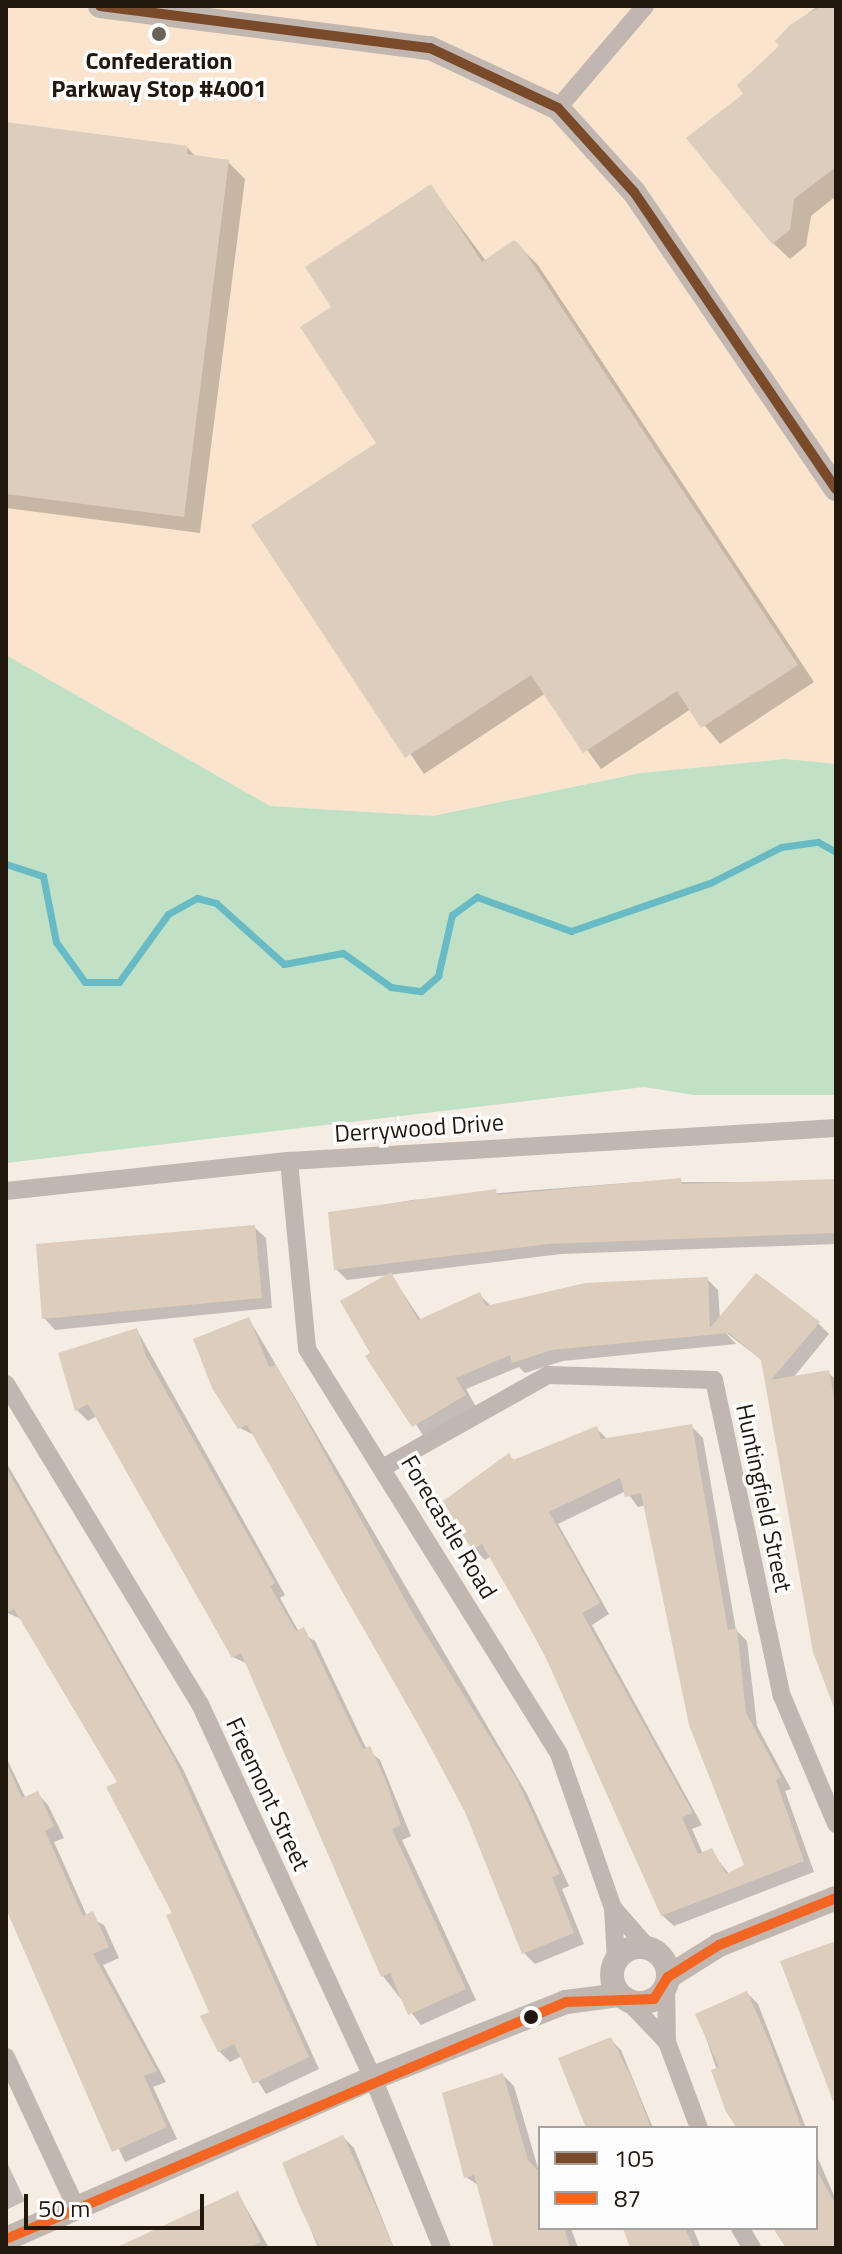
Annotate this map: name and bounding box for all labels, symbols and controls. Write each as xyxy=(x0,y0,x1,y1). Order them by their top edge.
marker: Confederation Parkway Stop #4001 xyxy=(150,25,168,43)
place label: Confederation Parkway Stop #4001 xyxy=(51,47,267,103)
street label: Derrywood Drive xyxy=(333,1108,505,1148)
street label: Huntingfield Street xyxy=(730,1401,798,1595)
street label: Forecastle Road xyxy=(395,1450,503,1604)
street label: Freemont Street xyxy=(220,1713,316,1875)
unlabelled marker xyxy=(523,2009,539,2025)
legend xyxy=(538,2126,818,2230)
text: 105 xyxy=(614,2140,654,2176)
scale bar xyxy=(28,2178,208,2228)
text: 87 xyxy=(614,2180,641,2216)
text: 50 m xyxy=(38,2190,90,2226)

